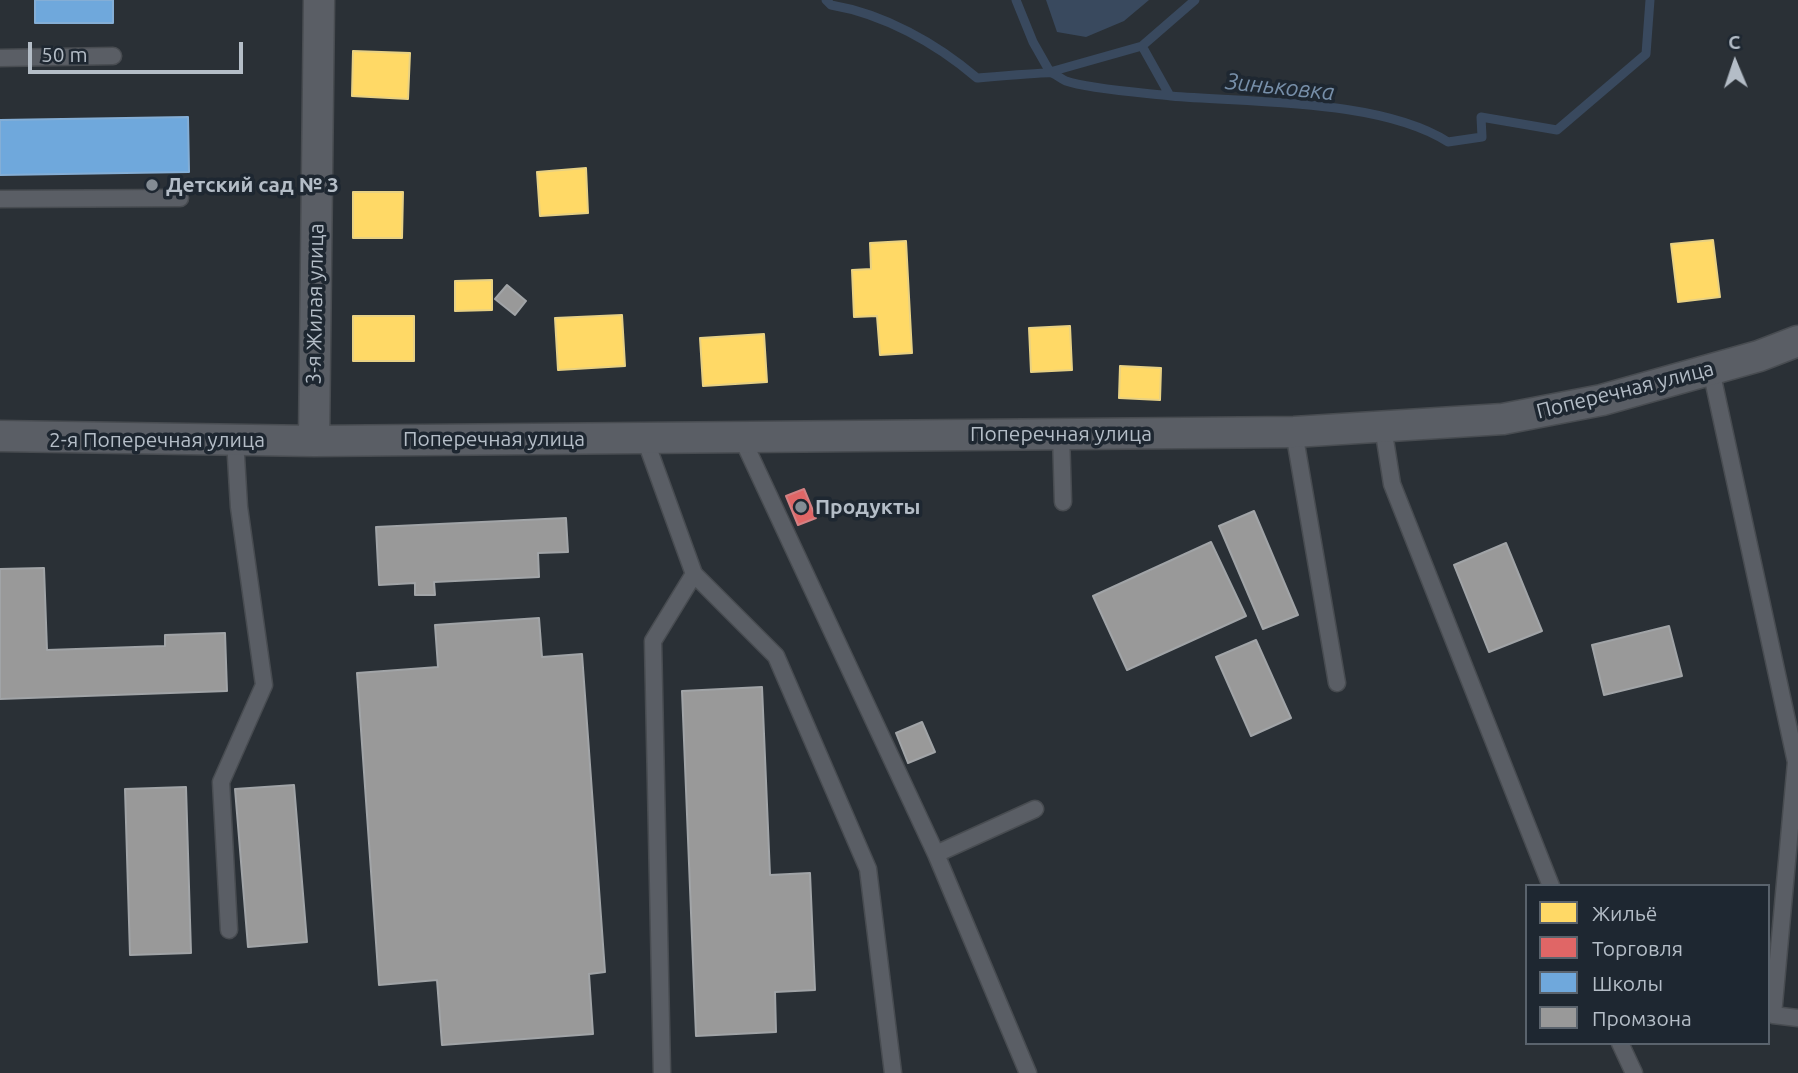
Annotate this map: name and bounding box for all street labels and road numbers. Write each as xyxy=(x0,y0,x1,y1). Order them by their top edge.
street label: 3-я Жилая улица xyxy=(301,223,329,385)
street label: Поперечная улица xyxy=(1534,356,1716,424)
street label: Поперечная улица xyxy=(970,421,1152,447)
street label: Поперечная улица xyxy=(403,426,585,452)
street label: 2-я Поперечная улица xyxy=(49,427,265,453)

